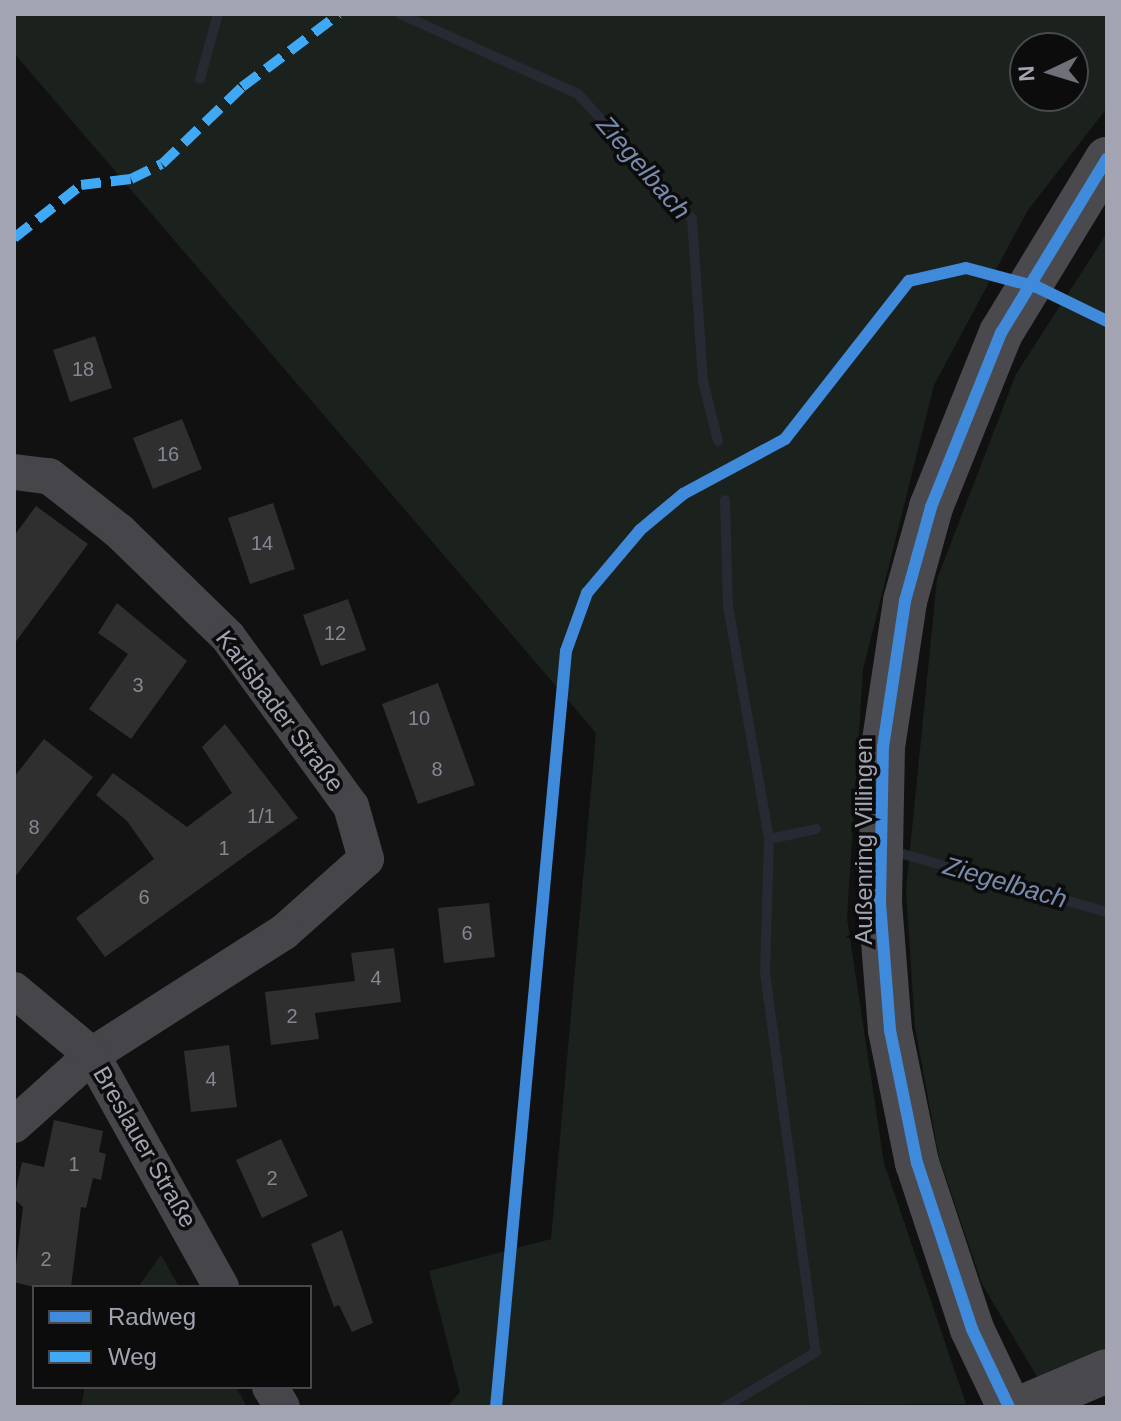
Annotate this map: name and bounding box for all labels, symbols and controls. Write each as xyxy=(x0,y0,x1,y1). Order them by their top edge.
north arrow xyxy=(1009,32,1089,112)
text: N xyxy=(1014,65,1040,82)
water label: Ziegelbach xyxy=(590,110,696,226)
house number: 18 xyxy=(72,357,94,381)
house number: 16 xyxy=(157,442,179,466)
house number: 14 xyxy=(251,531,273,555)
house number: 12 xyxy=(324,621,346,645)
street label: Karlsbader Straße xyxy=(210,625,350,797)
house number: 3 xyxy=(132,673,144,697)
house number: 10 xyxy=(408,706,430,730)
street label: Außenring Villingen xyxy=(850,737,878,945)
house number: 8 xyxy=(431,757,443,781)
house number: 1/1 xyxy=(247,804,275,828)
house number: 8 xyxy=(28,815,40,839)
house number: 1 xyxy=(218,836,230,860)
water label: Ziegelbach xyxy=(940,850,1070,916)
house number: 6 xyxy=(138,885,150,909)
house number: 6 xyxy=(461,921,473,945)
house number: 4 xyxy=(370,966,382,990)
house number: 2 xyxy=(286,1004,298,1028)
street label: Breslauer Straße xyxy=(87,1061,203,1233)
house number: 4 xyxy=(205,1067,217,1091)
house number: 1 xyxy=(68,1152,80,1176)
house number: 2 xyxy=(266,1166,278,1190)
house number: 2 xyxy=(40,1247,52,1271)
legend xyxy=(32,1285,312,1389)
text: Radweg xyxy=(108,1303,196,1330)
text: Weg xyxy=(108,1343,157,1370)

